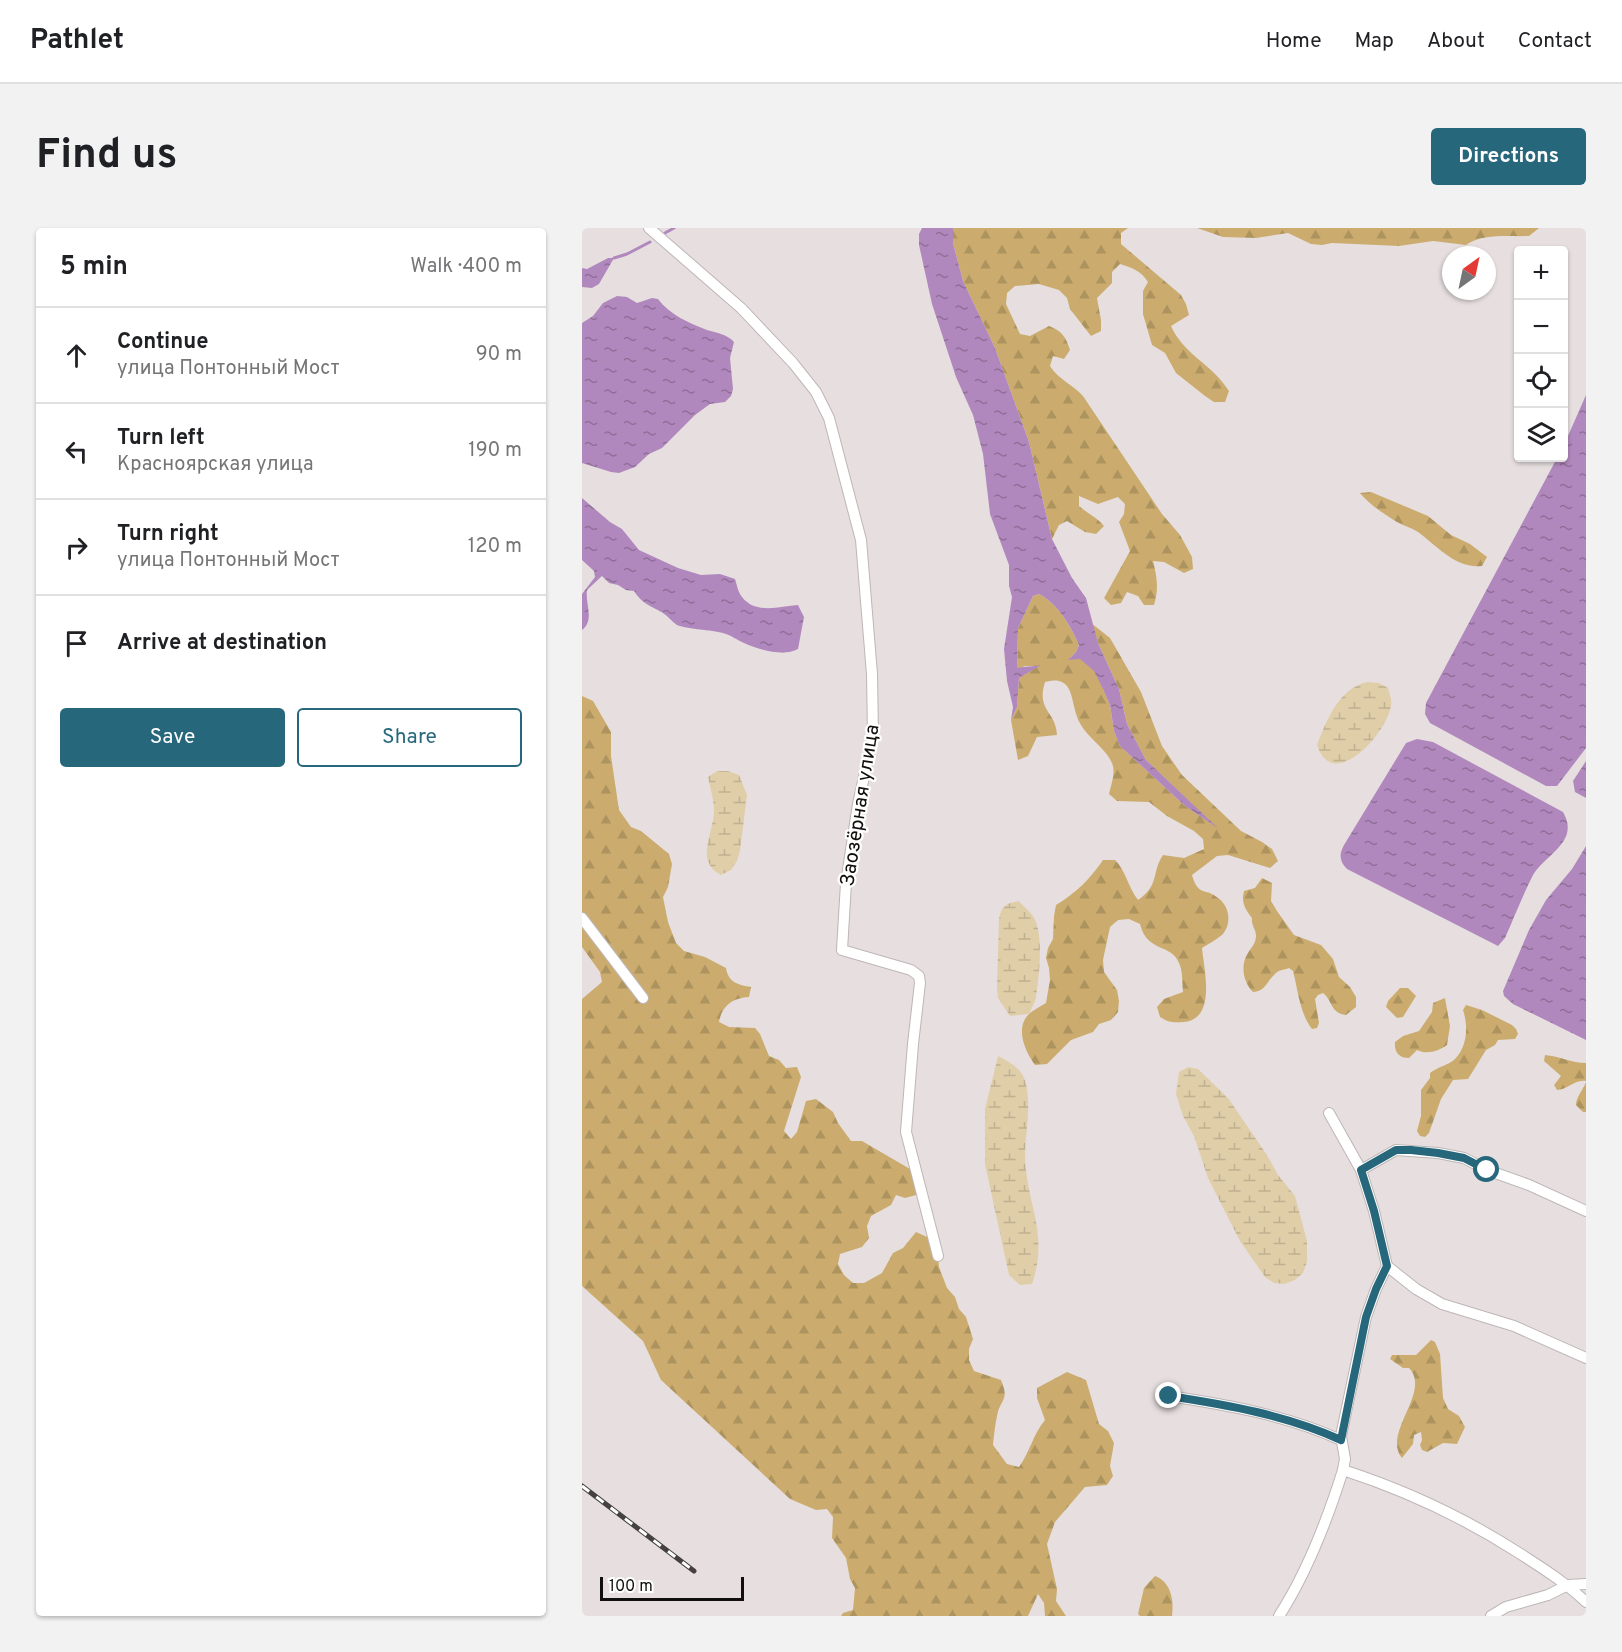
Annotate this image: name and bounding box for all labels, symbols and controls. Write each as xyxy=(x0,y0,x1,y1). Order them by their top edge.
text: Pathlet xyxy=(30,23,124,59)
text: Home xyxy=(1266,28,1322,55)
text: Map xyxy=(1355,28,1394,55)
text: About xyxy=(1427,28,1485,55)
text: Contact xyxy=(1518,28,1592,55)
button: Directions xyxy=(1431,128,1586,185)
text: Find us xyxy=(36,130,177,183)
north arrow xyxy=(1442,246,1496,300)
map controls xyxy=(1514,246,1568,462)
button: + xyxy=(1514,246,1568,300)
text: 5 min xyxy=(60,251,128,284)
text: Walk · 400 m xyxy=(410,254,522,280)
button: − xyxy=(1514,300,1568,354)
text: Continue xyxy=(117,329,208,356)
icon: ahead xyxy=(60,339,93,372)
text: 90 m xyxy=(476,342,522,368)
button: locate xyxy=(1514,354,1568,408)
text: улица Понтонный Мост xyxy=(117,356,340,382)
button: layers xyxy=(1514,408,1568,462)
text: Turn left xyxy=(117,425,205,452)
icon: left xyxy=(60,435,93,468)
text: 190 m xyxy=(468,438,522,464)
text: Красноярская улица xyxy=(117,452,314,478)
text: Turn right xyxy=(117,521,219,548)
icon: right xyxy=(60,531,93,564)
text: 120 m xyxy=(468,534,522,560)
text: улица Понтонный Мост xyxy=(117,548,340,574)
icon: arrive xyxy=(60,627,93,660)
text: Arrive at destination xyxy=(117,630,327,657)
button: Save xyxy=(60,708,285,767)
button: Share xyxy=(297,708,522,767)
street label: Заозёрная улица xyxy=(835,722,887,888)
route start xyxy=(1473,1156,1499,1182)
route end xyxy=(1155,1382,1181,1408)
scale bar xyxy=(600,1574,744,1602)
text: 100 m xyxy=(609,1577,653,1597)

